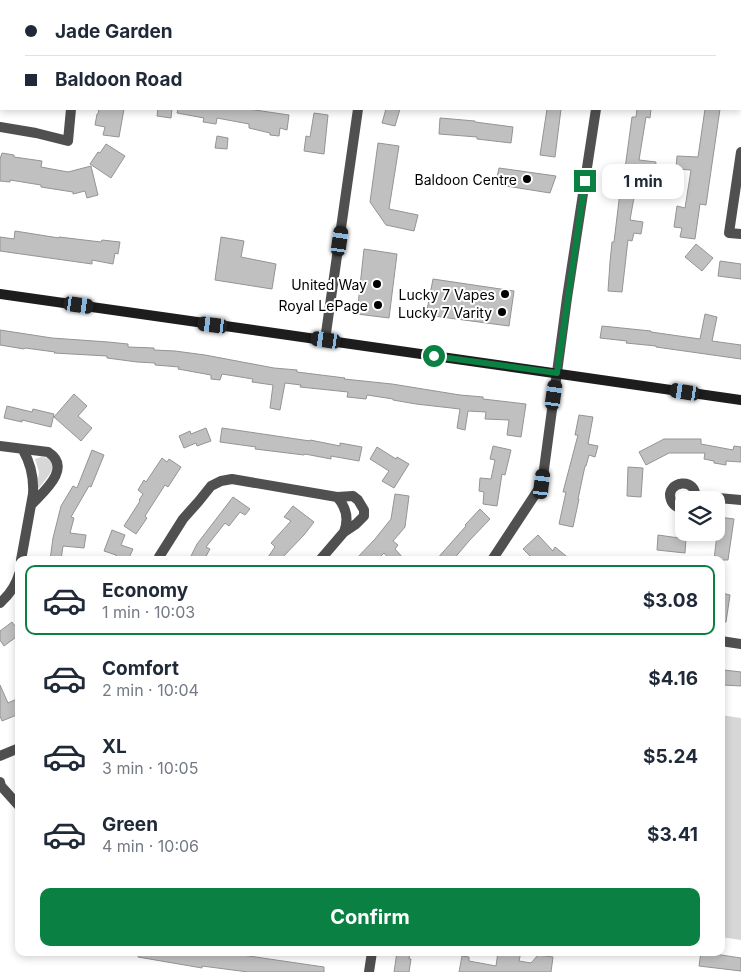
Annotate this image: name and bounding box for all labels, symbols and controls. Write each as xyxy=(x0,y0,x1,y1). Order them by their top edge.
text: Jade Garden xyxy=(55,20,173,43)
text: Baldoon Road xyxy=(55,68,182,91)
callout: 1 min xyxy=(602,164,685,198)
route end xyxy=(574,170,596,192)
place label: Baldoon Centre xyxy=(415,171,517,188)
text: 1 min xyxy=(623,171,663,191)
marker: Baldoon Centre xyxy=(521,173,533,185)
car xyxy=(330,225,349,257)
place label: United Way xyxy=(291,276,367,293)
marker: United Way xyxy=(371,278,383,290)
place label: Lucky 7 Vapes xyxy=(399,286,495,303)
marker: Lucky 7 Vapes xyxy=(499,288,511,300)
car xyxy=(63,295,94,315)
place label: Royal LePage xyxy=(278,297,368,314)
marker: Royal LePage xyxy=(372,299,384,311)
place label: Lucky 7 Varity xyxy=(398,304,492,321)
marker: Lucky 7 Varity xyxy=(496,306,508,318)
car xyxy=(197,316,228,334)
car xyxy=(310,330,341,350)
route start xyxy=(423,345,445,367)
car xyxy=(544,379,563,411)
car xyxy=(669,382,700,402)
car xyxy=(532,468,551,500)
map controls xyxy=(675,491,725,541)
button: layers xyxy=(675,491,725,541)
icon: car xyxy=(42,578,87,623)
text: Economy xyxy=(102,579,188,602)
text: $3.08 xyxy=(643,589,698,612)
text: 1 min · 10:03 xyxy=(102,602,195,622)
icon: car xyxy=(42,656,87,701)
text: Comfort xyxy=(102,657,179,680)
text: $4.16 xyxy=(648,667,698,690)
text: 2 min · 10:04 xyxy=(102,680,199,700)
icon: car xyxy=(42,734,87,779)
text: XL xyxy=(102,735,127,758)
text: $5.24 xyxy=(643,745,698,768)
text: 3 min · 10:05 xyxy=(102,758,198,778)
icon: car xyxy=(42,812,87,857)
text: Green xyxy=(102,813,158,836)
text: $3.41 xyxy=(647,823,698,846)
text: 4 min · 10:06 xyxy=(102,836,199,856)
button: Confirm xyxy=(40,888,700,946)

